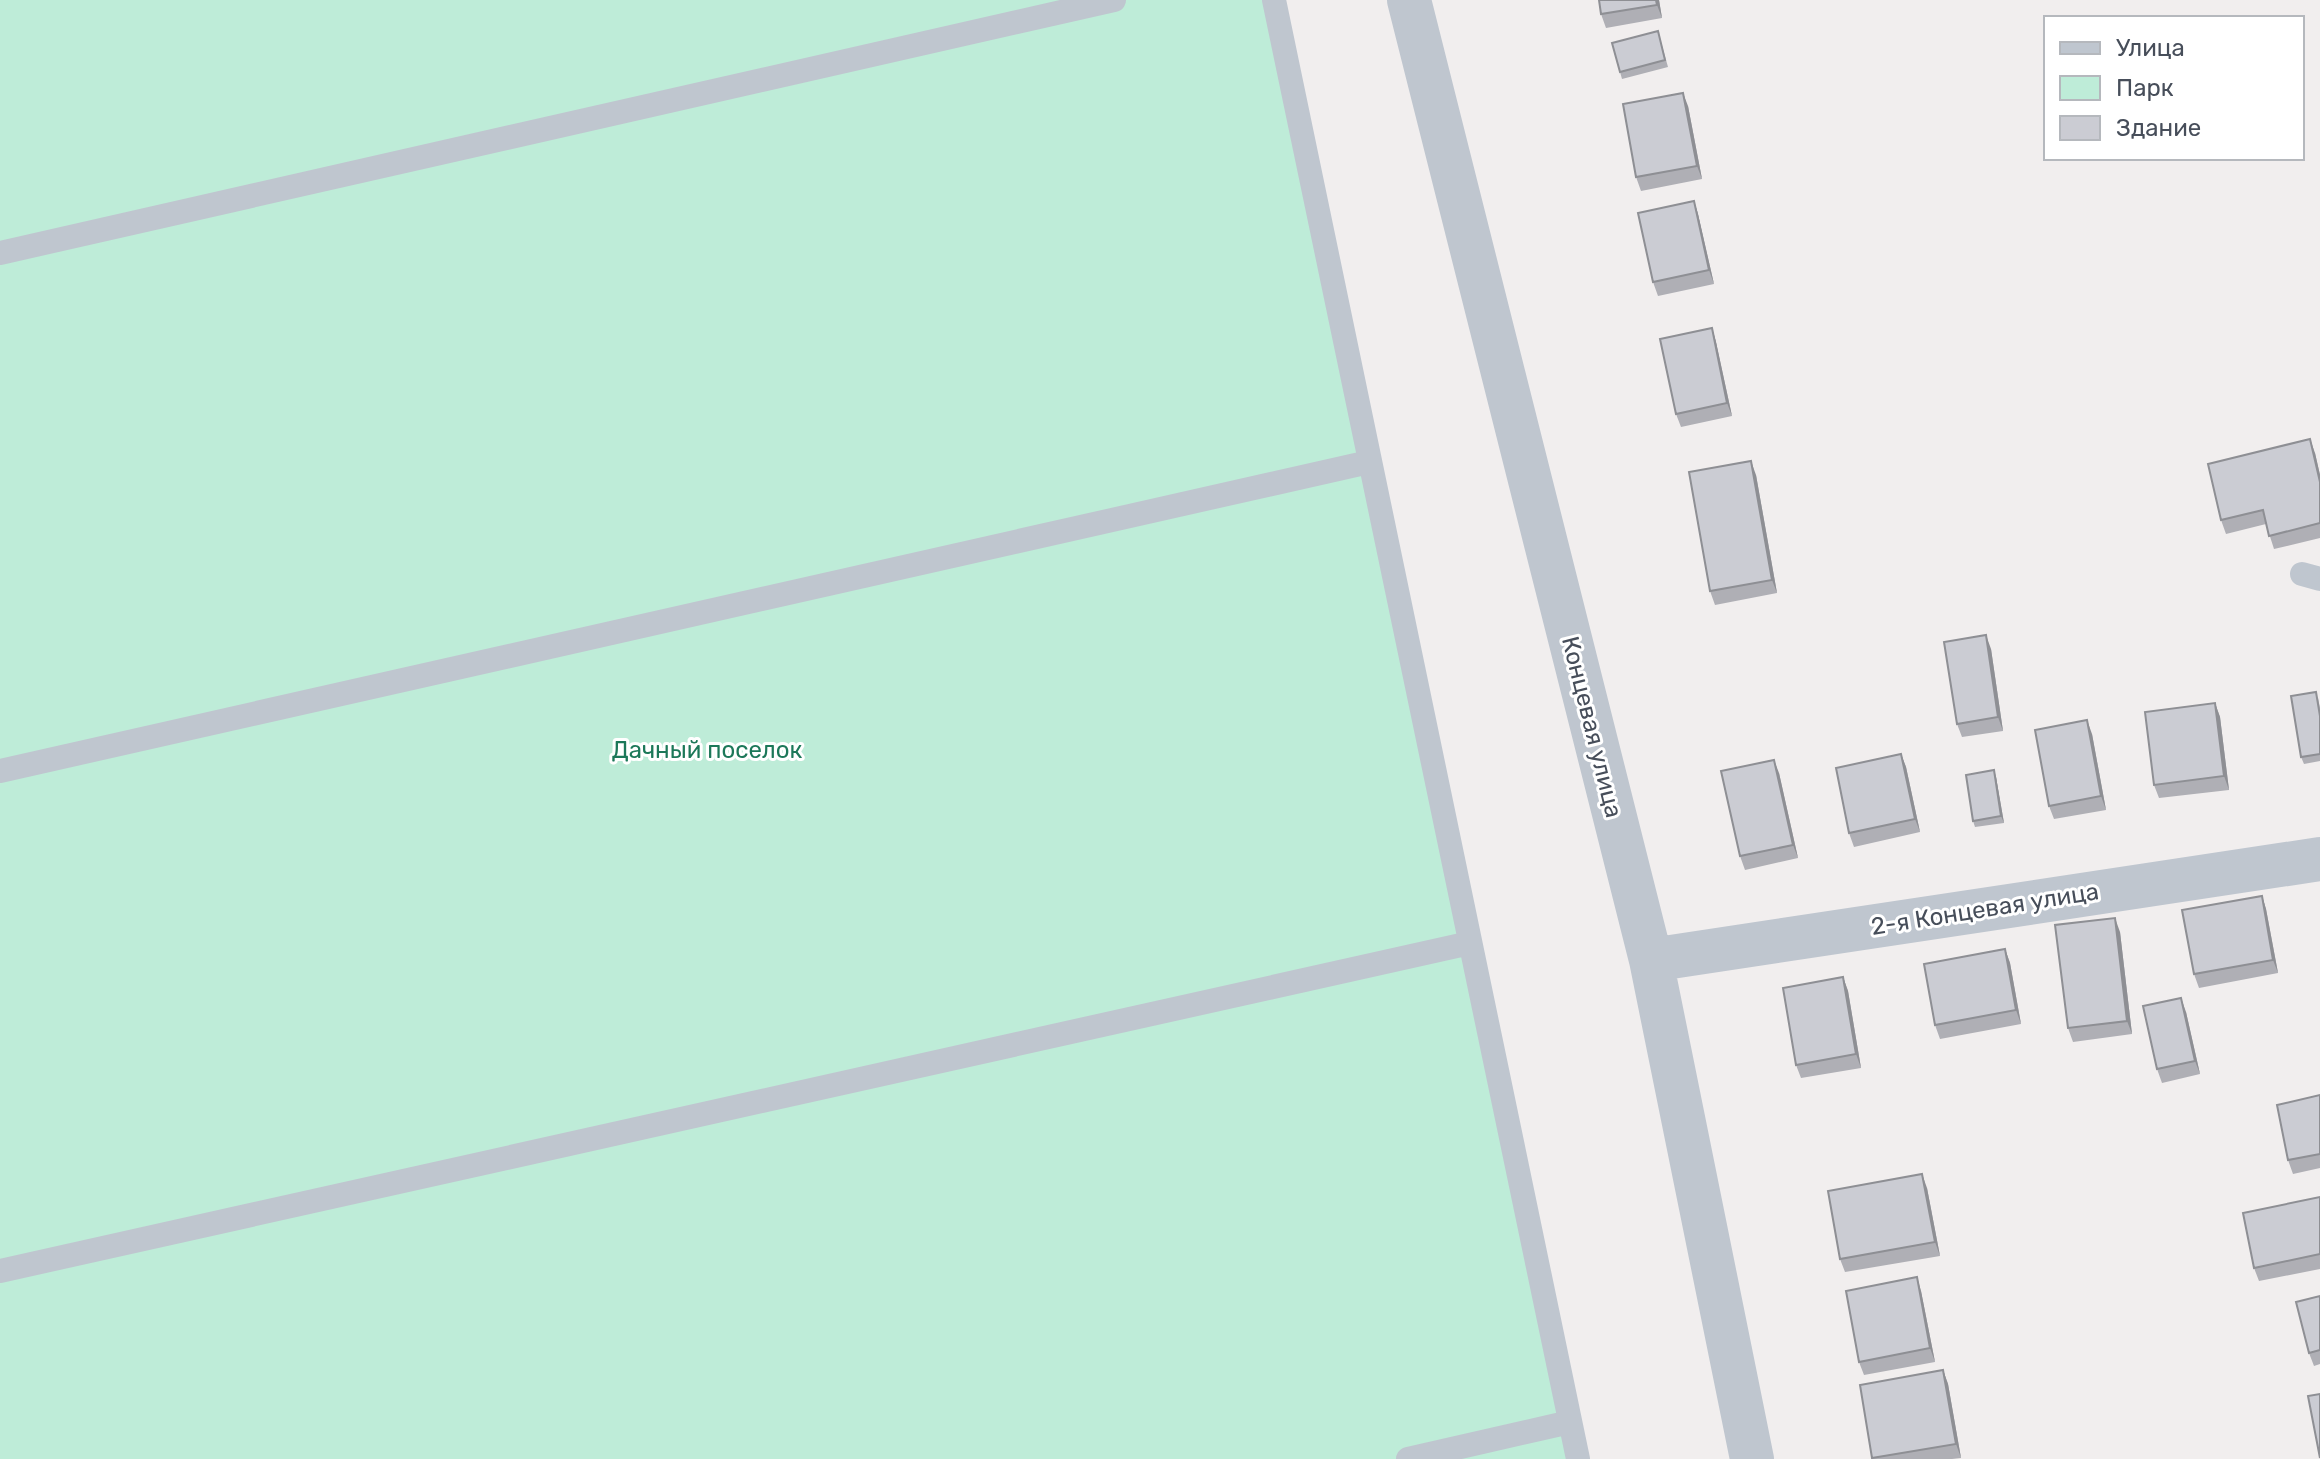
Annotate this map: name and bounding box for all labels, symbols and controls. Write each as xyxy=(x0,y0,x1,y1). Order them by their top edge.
legend xyxy=(2044,16,2304,160)
text: Улица xyxy=(2116,34,2185,62)
text: Парк xyxy=(2116,74,2174,102)
text: Здание xyxy=(2116,114,2201,142)
street label: Концевая улица xyxy=(1556,633,1628,821)
park label: Дачный поселок xyxy=(612,736,802,764)
street label: 2-я Концевая улица xyxy=(1869,877,2101,941)

